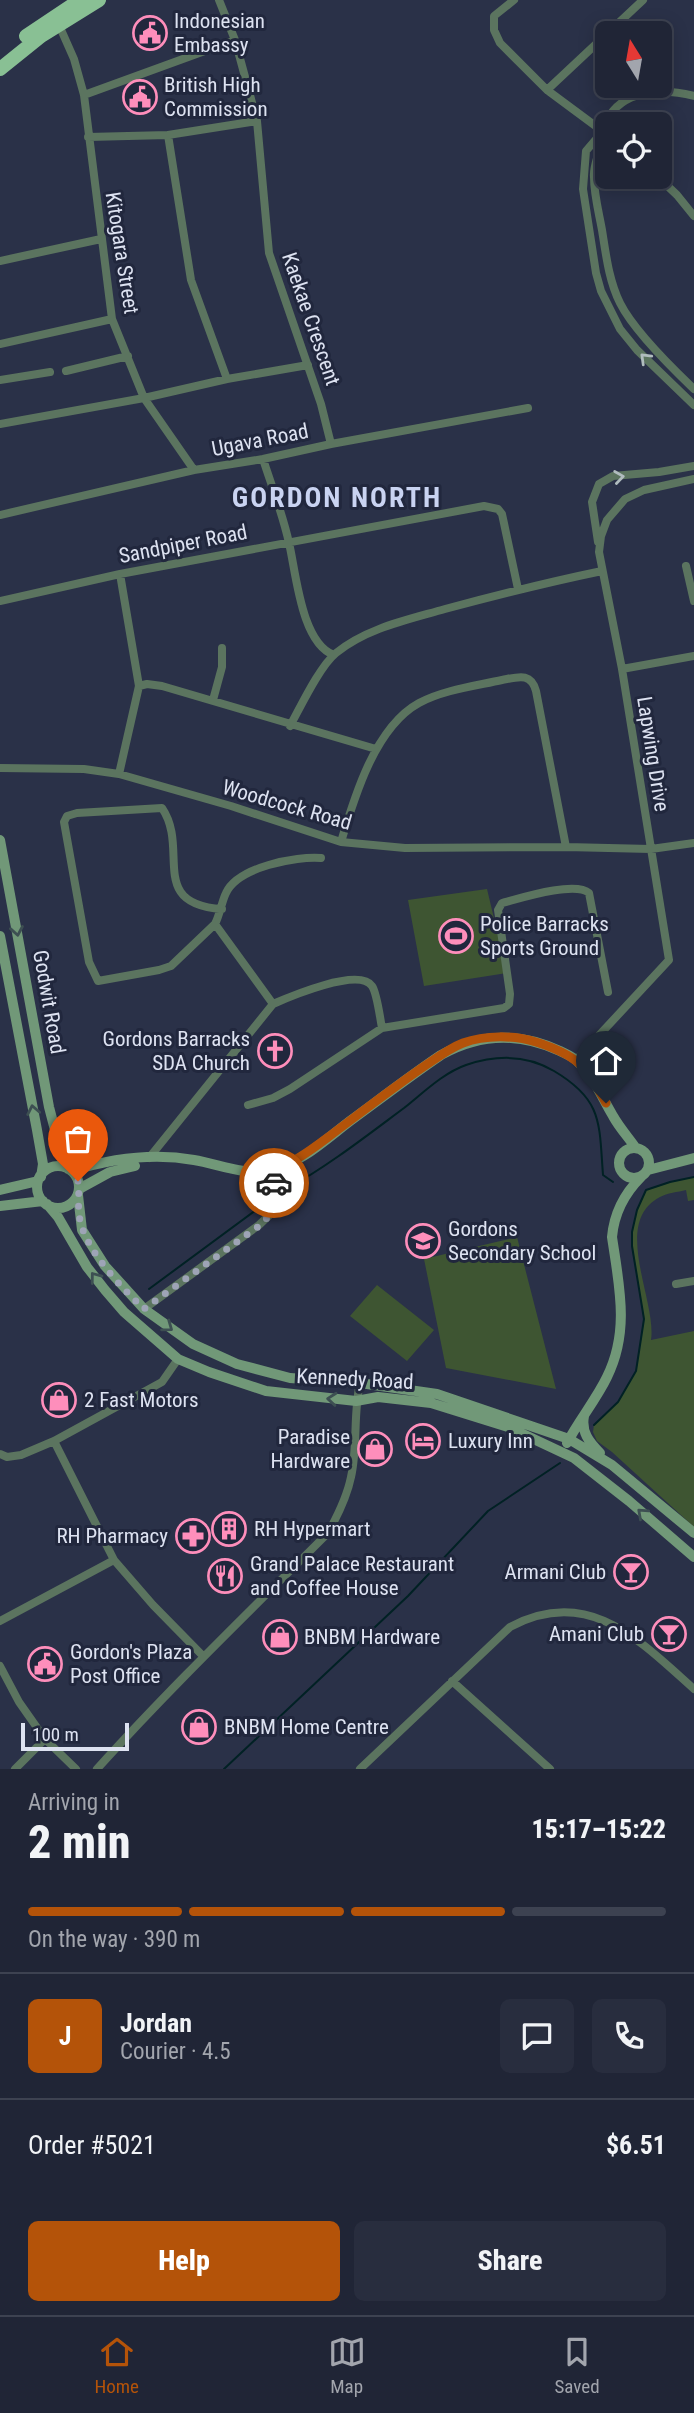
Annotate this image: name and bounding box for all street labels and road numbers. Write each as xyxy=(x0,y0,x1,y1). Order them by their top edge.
street label: Kitogara Street xyxy=(101,190,143,316)
street label: Kaekae Crescent xyxy=(277,249,345,389)
street label: Ugava Road xyxy=(210,419,310,461)
street label: Sandpiper Road xyxy=(117,520,249,568)
street label: Lapwing Drive xyxy=(632,695,674,813)
street label: Woodcock Road xyxy=(219,775,355,835)
street label: Godwit Road xyxy=(28,948,70,1056)
street label: Kennedy Road xyxy=(296,1364,414,1394)

